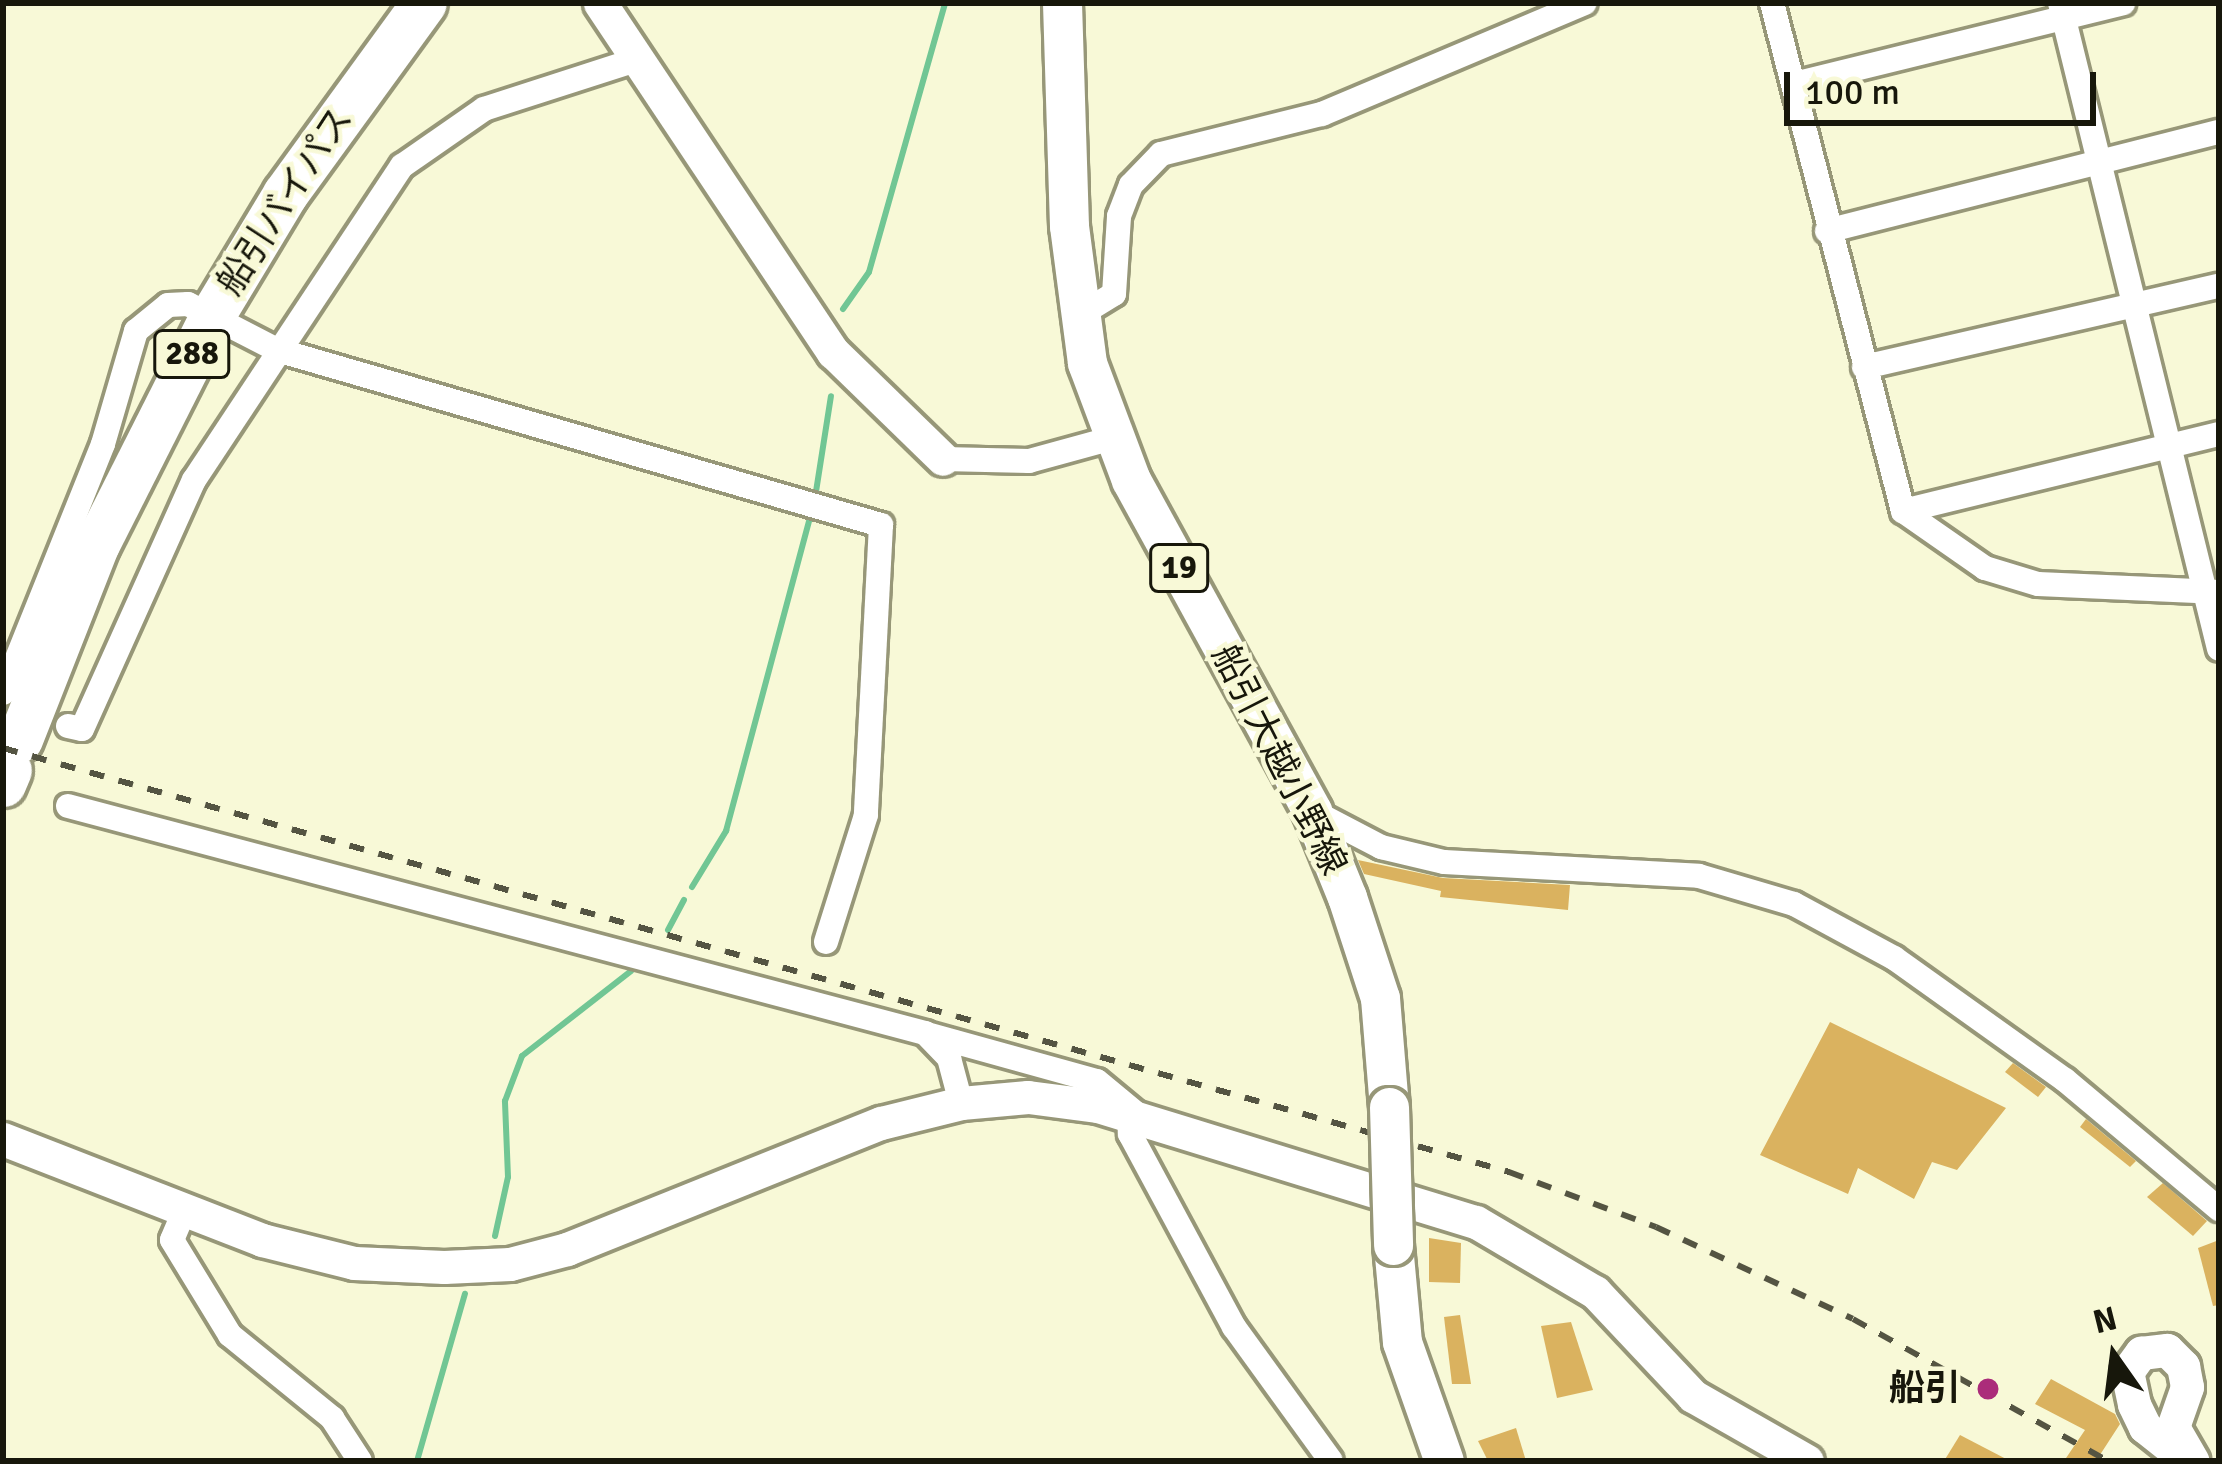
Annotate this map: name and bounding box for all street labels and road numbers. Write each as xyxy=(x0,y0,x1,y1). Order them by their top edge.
street label: 船引バイパス xyxy=(208,99,362,303)
road number: 288 xyxy=(153,327,231,381)
road number: 19 xyxy=(1149,541,1209,595)
street label: 船引大越小野線 xyxy=(1203,638,1355,882)

